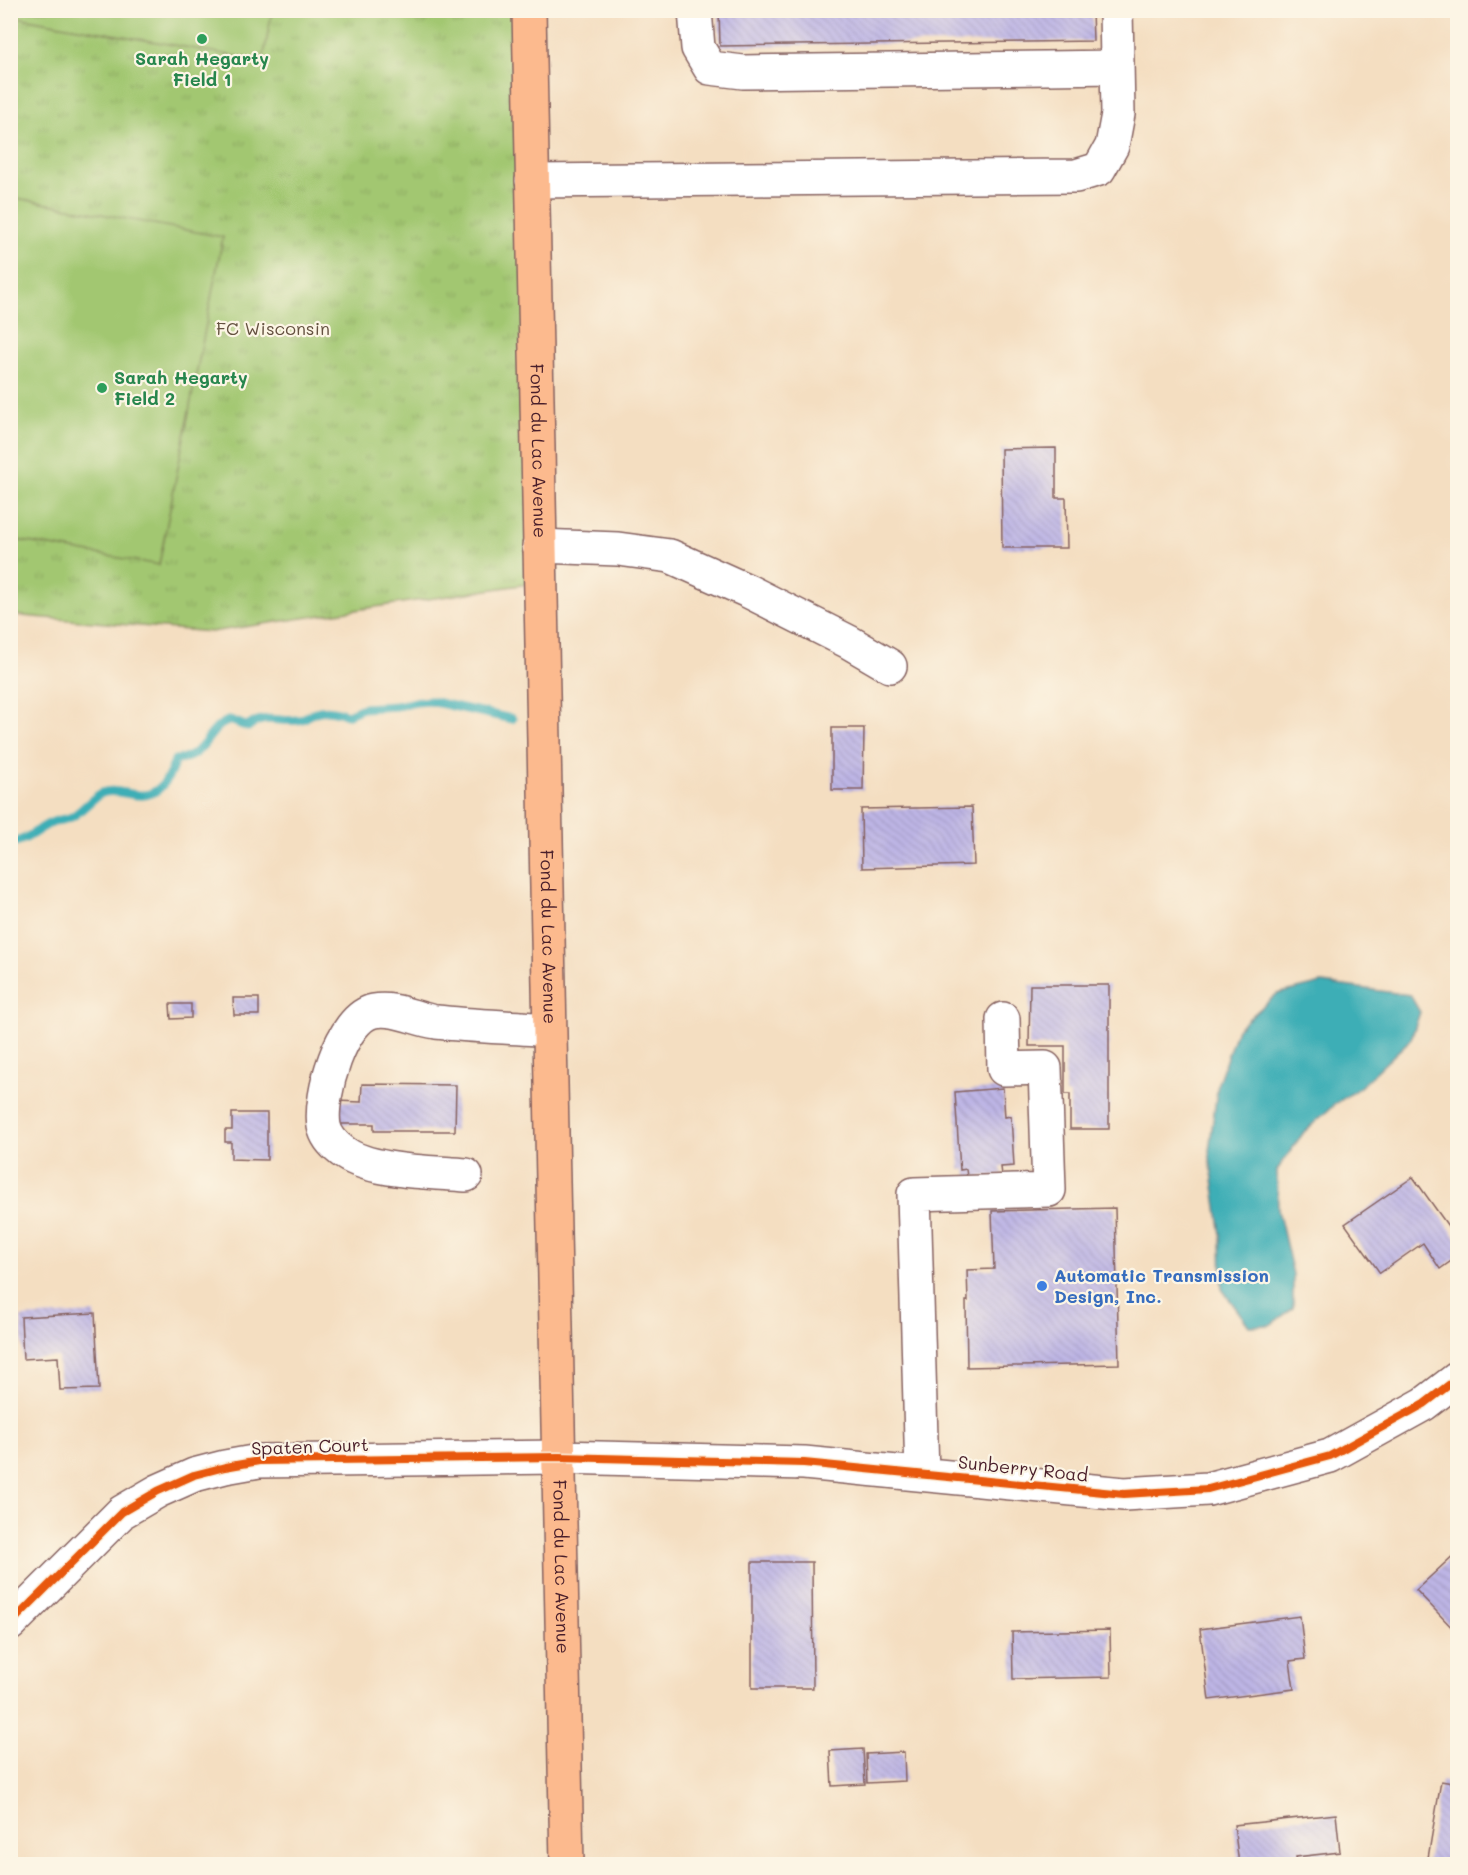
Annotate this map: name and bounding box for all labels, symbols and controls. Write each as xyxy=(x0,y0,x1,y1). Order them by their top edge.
marker: Sarah Hegarty Field 1 xyxy=(195,32,209,46)
place label: Sarah Hegarty Field 1 xyxy=(135,46,269,91)
park label: FC Wisconsin xyxy=(216,316,330,340)
street label: Fond du Lac Avenue xyxy=(525,363,553,538)
place label: Sarah Hegarty Field 2 xyxy=(114,365,248,410)
marker: Sarah Hegarty Field 2 xyxy=(95,381,109,395)
street label: Fond du Lac Avenue xyxy=(535,849,563,1024)
place label: Automatic Transmission Design, Inc. xyxy=(1054,1263,1269,1308)
marker: Automatic Transmission Design, Inc. xyxy=(1035,1279,1049,1293)
street label: Spaten Court xyxy=(251,1432,369,1460)
street label: Sunberry Road xyxy=(957,1449,1089,1487)
street label: Fond du Lac Avenue xyxy=(548,1479,576,1654)

